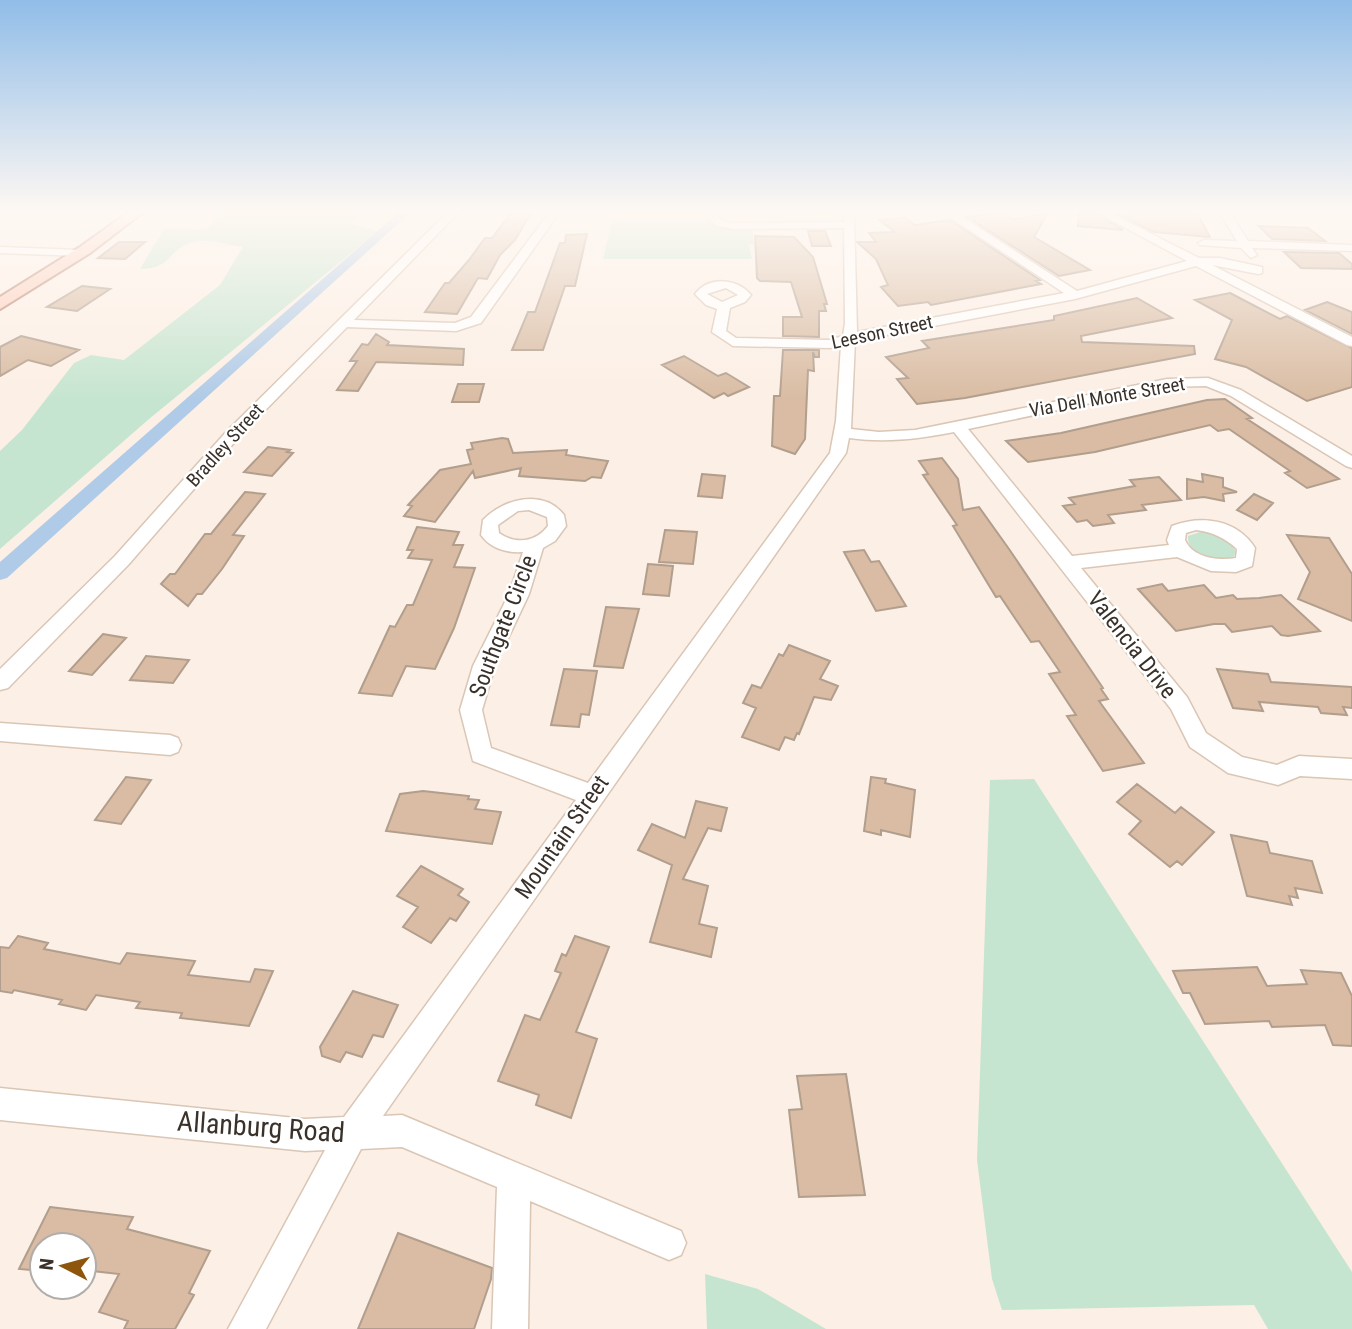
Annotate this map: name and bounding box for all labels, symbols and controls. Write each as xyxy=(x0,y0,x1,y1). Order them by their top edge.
street label: Leeson Street xyxy=(829,310,935,354)
street label: Via Dell Monte Street xyxy=(1027,372,1187,422)
street label: Bradley Street xyxy=(182,399,268,491)
street label: Southgate Circle xyxy=(464,551,542,701)
street label: Valencia Drive xyxy=(1082,586,1182,704)
street label: Mountain Street xyxy=(509,770,615,904)
street label: Allanburg Road xyxy=(176,1105,346,1149)
north arrow xyxy=(28,1231,98,1301)
text: N xyxy=(35,1257,59,1271)

